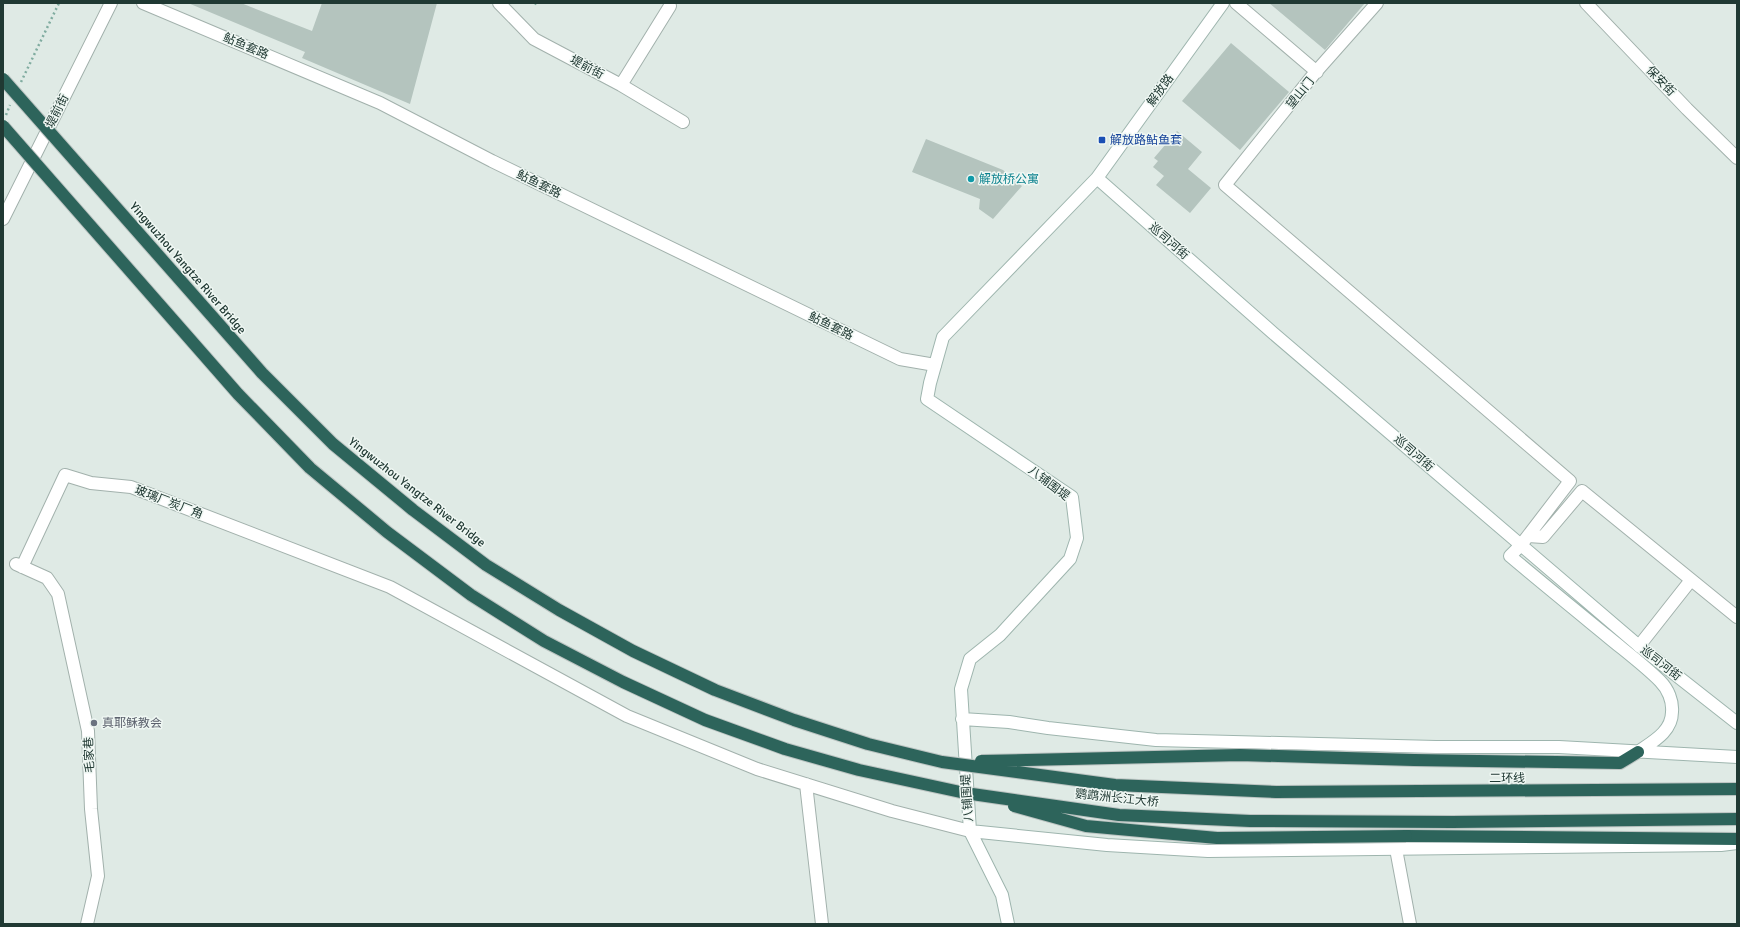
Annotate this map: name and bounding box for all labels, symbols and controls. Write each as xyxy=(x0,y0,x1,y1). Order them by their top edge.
street label: 鲇鱼套路 xyxy=(221,30,271,63)
street label: 堤前街 xyxy=(567,52,606,83)
street label: 保安街 xyxy=(1643,63,1679,100)
street label: 解放路 xyxy=(1144,71,1177,109)
street label: 望山门 xyxy=(1283,75,1318,112)
street label: 堤前街 xyxy=(43,92,72,131)
place label: 解放路鲇鱼套 xyxy=(1110,133,1182,148)
marker: 解放路鲇鱼套 xyxy=(1097,135,1107,145)
street label: 鲇鱼套路 xyxy=(514,167,564,202)
place label: 解放桥公寓 xyxy=(979,172,1039,187)
marker: 解放桥公寓 xyxy=(966,174,976,184)
street label: Yingwuzhou Yangtze River Bridge xyxy=(126,199,249,337)
street label: 巡司河街 xyxy=(1146,220,1192,263)
street label: 鲇鱼套路 xyxy=(806,309,856,344)
street label: 巡司河街 xyxy=(1391,432,1437,475)
street label: Yingwuzhou Yangtze River Bridge xyxy=(345,434,488,551)
street label: 八铺围堤 xyxy=(1025,463,1072,504)
street label: 玻璃厂炭厂角 xyxy=(133,483,205,522)
street label: 巡司河街 xyxy=(1637,643,1684,684)
place label: 真耶稣教会 xyxy=(102,716,162,731)
marker: 真耶稣教会 xyxy=(89,718,99,728)
street label: 毛家巷 xyxy=(81,737,98,773)
street label: 二环线 xyxy=(1489,771,1525,786)
street label: 八铺围堤 xyxy=(958,773,977,822)
street label: 鹦鹉洲长江大桥 xyxy=(1074,787,1160,810)

